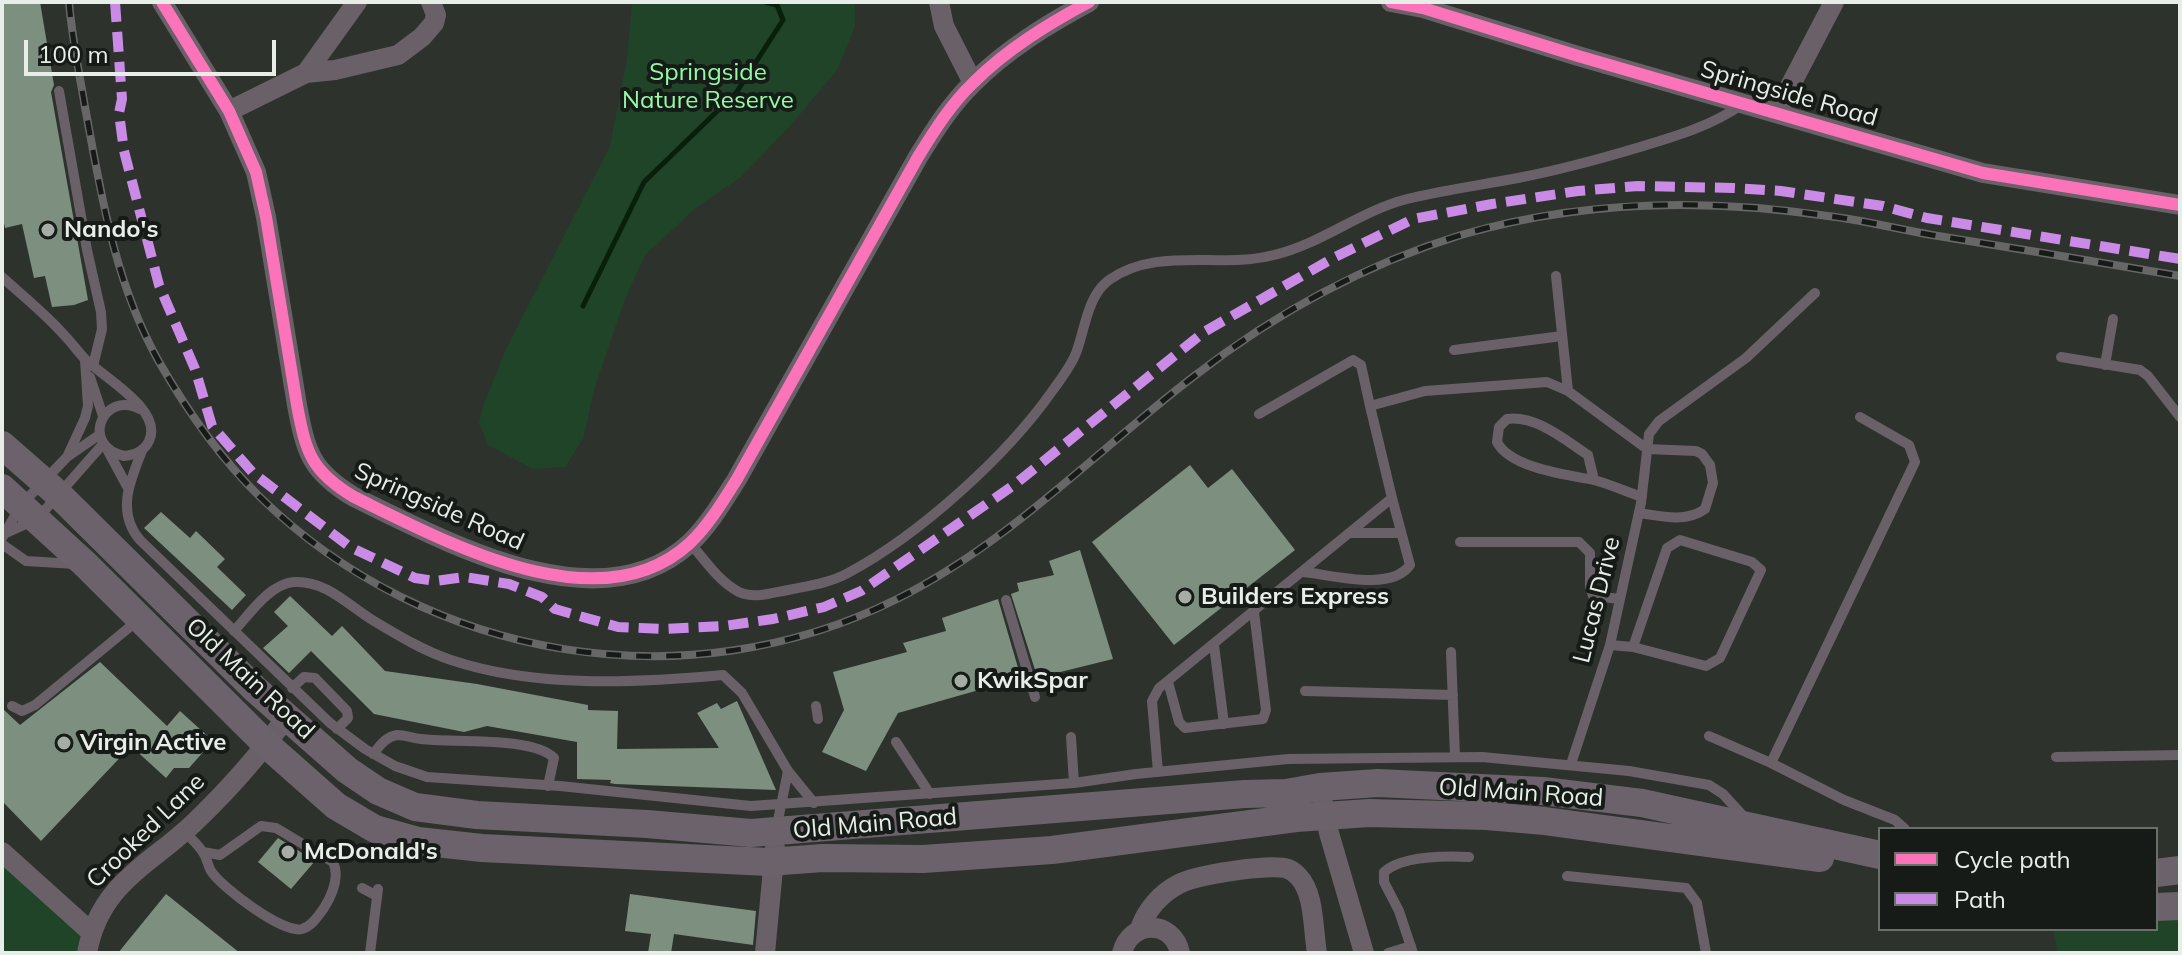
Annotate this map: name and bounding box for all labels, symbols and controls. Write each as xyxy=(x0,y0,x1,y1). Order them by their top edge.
scale bar xyxy=(28,24,280,74)
text: 100 m xyxy=(38,39,109,69)
street label: Springside Road xyxy=(1697,55,1881,133)
park label: Springside Nature Reserve xyxy=(622,59,794,115)
place label: Nando's xyxy=(64,216,158,244)
marker: Nando's xyxy=(39,221,57,239)
street label: Springside Road xyxy=(350,457,528,557)
street label: Lucas Drive xyxy=(1567,534,1627,666)
place label: Builders Express xyxy=(1201,583,1389,611)
marker: Builders Express xyxy=(1176,588,1194,606)
street label: Old Main Road xyxy=(180,612,320,746)
place label: KwikSpar xyxy=(977,667,1088,695)
marker: KwikSpar xyxy=(952,672,970,690)
place label: Virgin Active xyxy=(80,729,226,757)
marker: Virgin Active xyxy=(55,734,73,752)
street label: Crooked Lane xyxy=(81,768,211,894)
street label: Old Main Road xyxy=(1438,773,1604,813)
street label: Old Main Road xyxy=(792,802,958,846)
legend xyxy=(1878,827,2158,931)
place label: McDonald's xyxy=(304,838,438,866)
marker: McDonald's xyxy=(279,843,297,861)
text: Cycle path xyxy=(1954,844,2071,874)
text: Path xyxy=(1954,884,2006,914)

